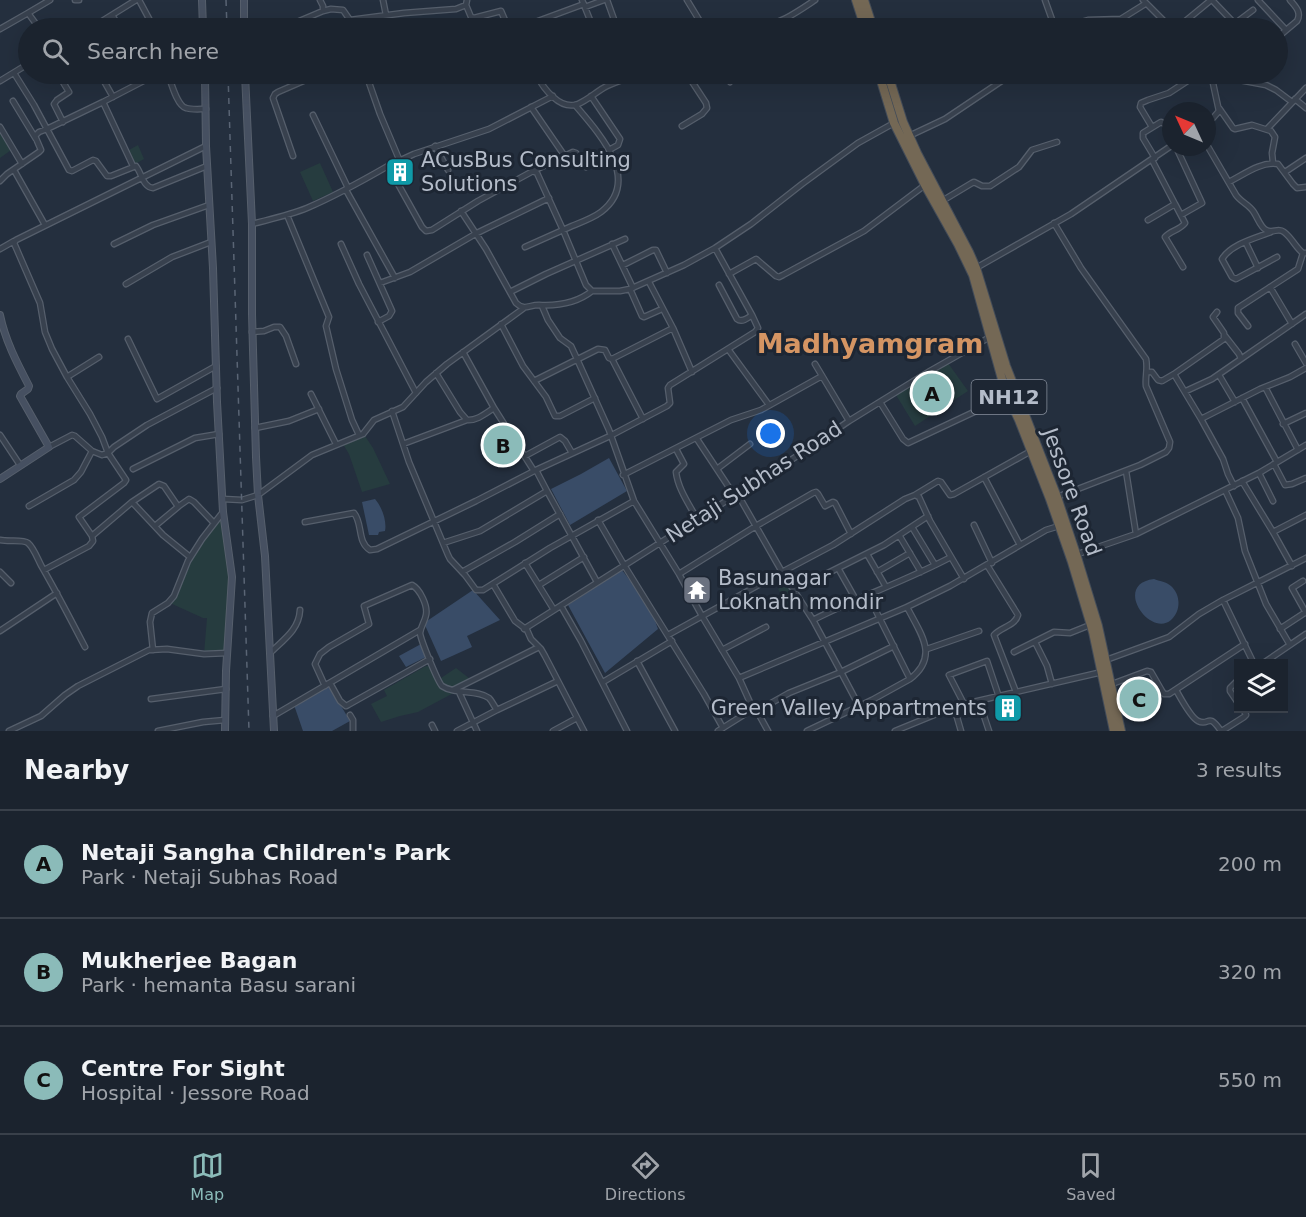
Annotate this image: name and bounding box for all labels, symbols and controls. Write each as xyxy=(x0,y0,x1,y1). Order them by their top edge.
search box xyxy=(18,18,1288,84)
icon: search xyxy=(39,35,72,68)
text: Search here xyxy=(87,39,219,64)
north arrow xyxy=(1162,102,1216,156)
place label: ACusBus Consulting Solutions xyxy=(421,148,631,196)
building icon: ACusBus Consulting Solutions xyxy=(384,156,416,188)
district label: Madhyamgram xyxy=(757,328,983,359)
pin: A xyxy=(912,370,952,416)
road number: NH12 xyxy=(972,380,1046,414)
street label: Netaji Subhas Road xyxy=(662,416,846,548)
your location xyxy=(756,419,785,448)
pin: B xyxy=(484,422,522,468)
street label: Jessore Road xyxy=(1037,423,1106,559)
place label: Basunagar Loknath mondir xyxy=(718,566,884,614)
temple icon: Basunagar Loknath mondir xyxy=(681,574,713,606)
map controls xyxy=(1234,659,1288,713)
button: layers xyxy=(1234,659,1288,713)
pin: C xyxy=(1120,676,1158,722)
building icon: Green Valley Appartments xyxy=(992,692,1024,724)
place label: Green Valley Appartments xyxy=(711,696,987,720)
text: Nearby xyxy=(24,755,129,785)
text: 3 results xyxy=(1196,758,1282,782)
text: Netaji Sangha Children's Park xyxy=(81,840,450,865)
text: A xyxy=(36,852,51,876)
text: 200 m xyxy=(1218,852,1282,876)
text: Park · Netaji Subhas Road xyxy=(81,865,338,889)
text: Mukherjee Bagan xyxy=(81,948,298,973)
text: B xyxy=(36,960,51,984)
text: 320 m xyxy=(1218,960,1282,984)
text: Park · hemanta Basu sarani xyxy=(81,973,356,997)
text: Centre For Sight xyxy=(81,1056,285,1081)
text: C xyxy=(36,1068,51,1092)
text: 550 m xyxy=(1218,1068,1282,1092)
text: Hospital · Jessore Road xyxy=(81,1081,310,1105)
tab: Map xyxy=(190,1149,224,1204)
tab: Directions xyxy=(605,1149,685,1204)
tab: Saved xyxy=(1066,1149,1116,1204)

